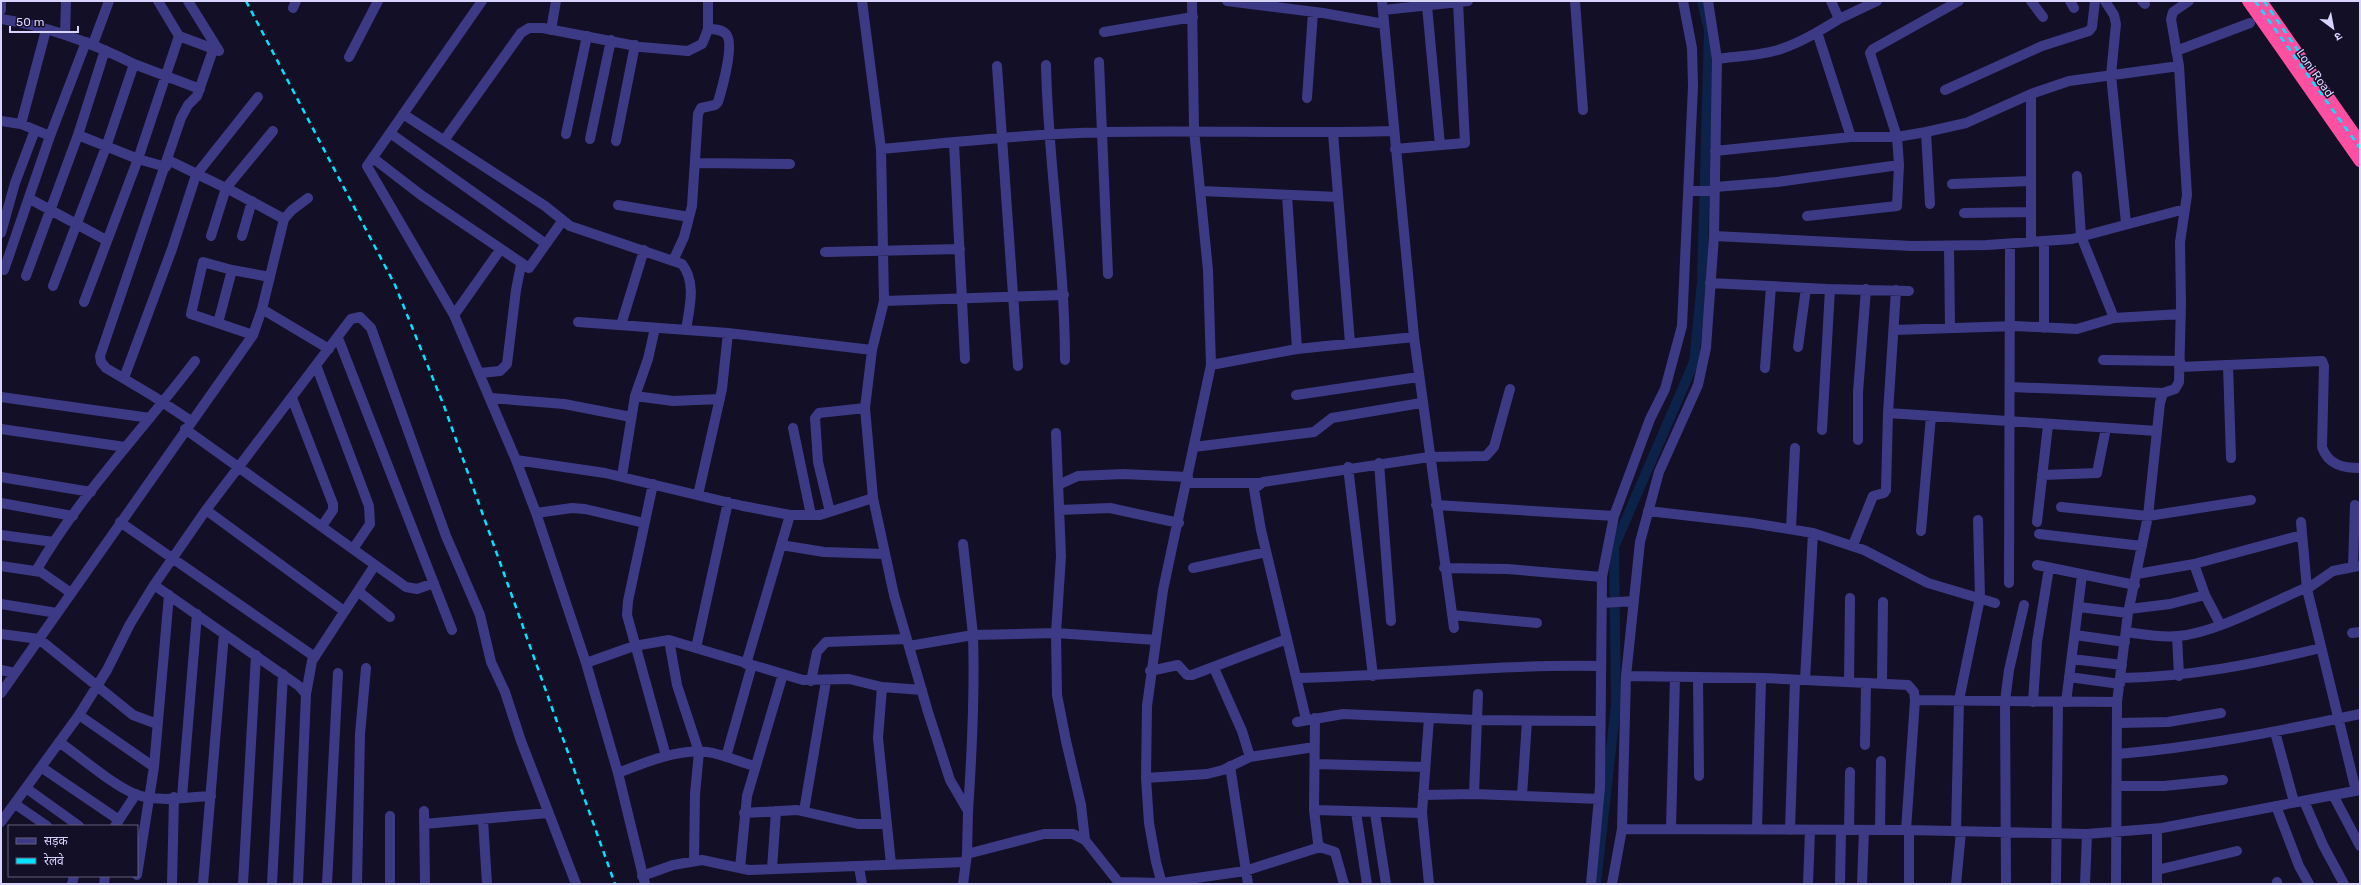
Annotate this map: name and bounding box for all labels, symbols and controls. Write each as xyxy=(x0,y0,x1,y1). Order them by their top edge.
scale bar xyxy=(10,8,78,34)
north arrow xyxy=(2313,8,2353,48)
text: 50 m xyxy=(16,15,44,29)
text: उ xyxy=(2331,29,2344,44)
street label: Loni Road xyxy=(2293,46,2337,100)
legend xyxy=(8,825,138,877)
text: सड़क xyxy=(44,834,69,848)
text: रेलवे xyxy=(44,853,64,868)

